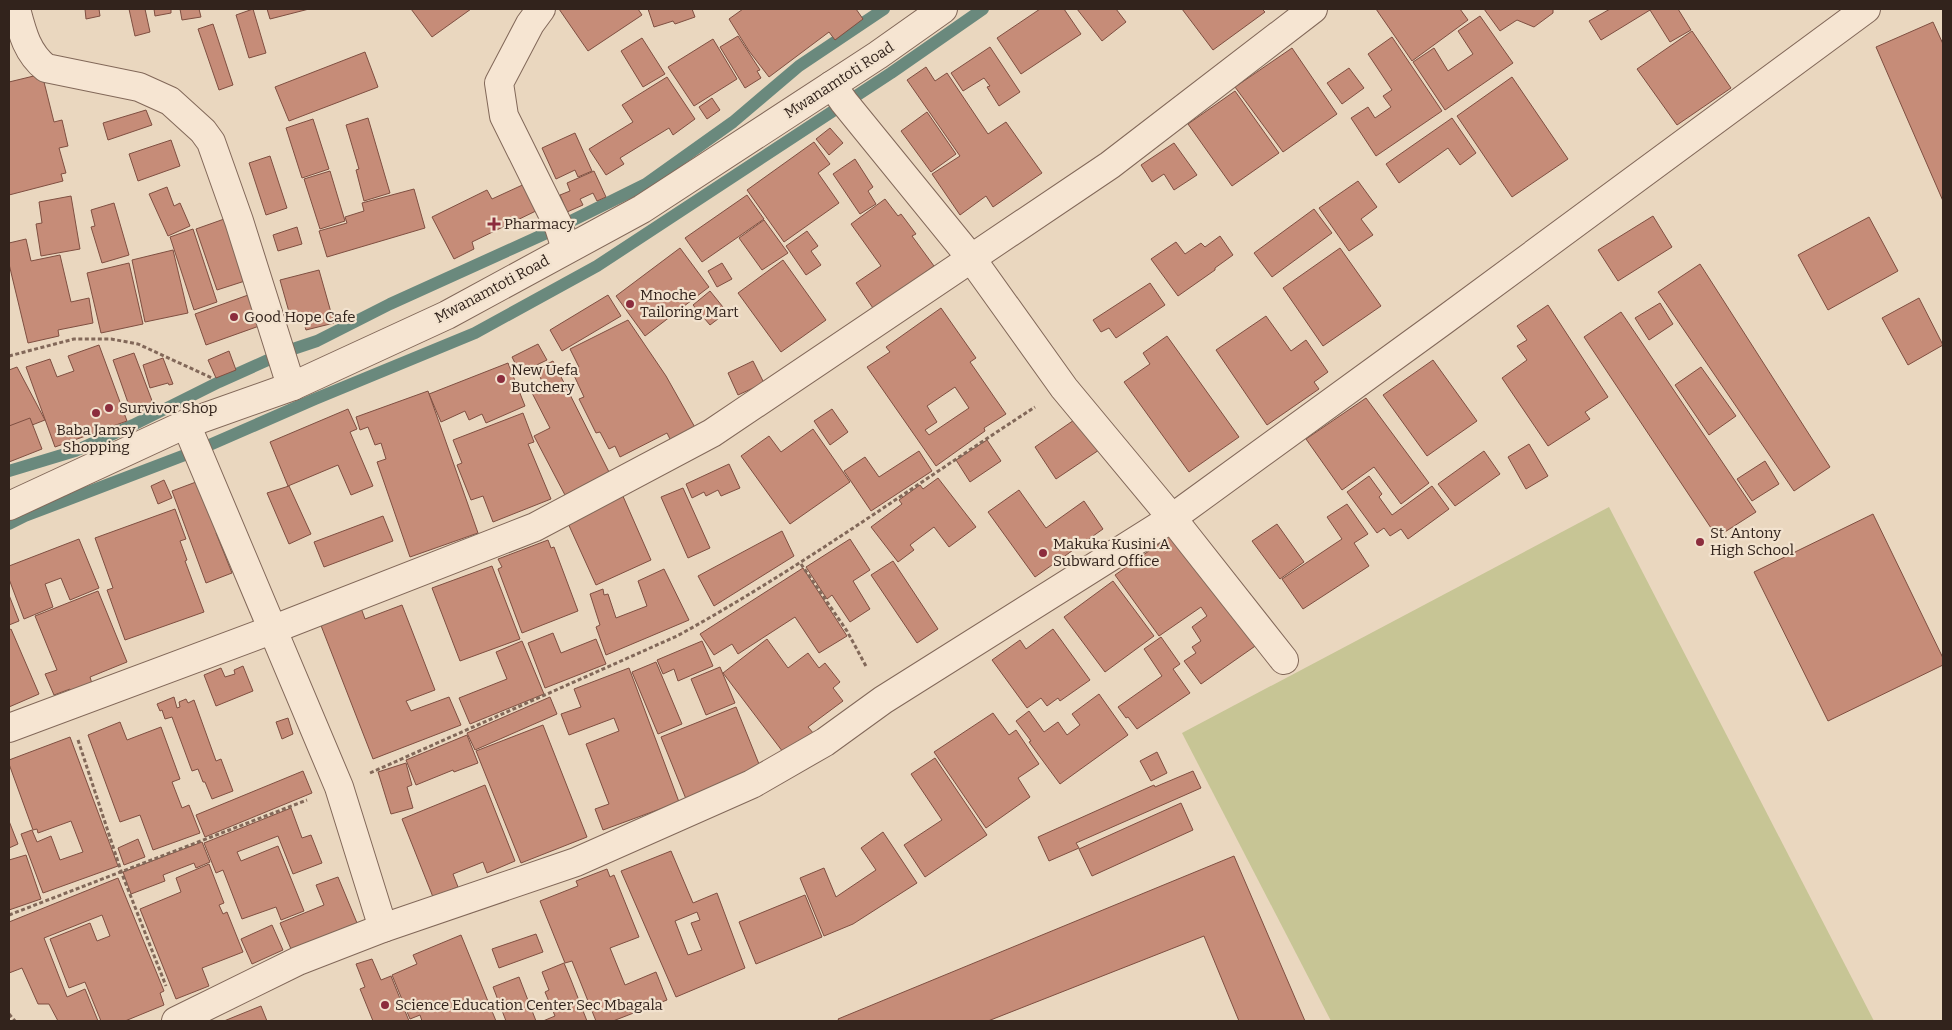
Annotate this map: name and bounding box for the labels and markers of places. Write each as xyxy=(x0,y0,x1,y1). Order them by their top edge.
place label: Pharmacy xyxy=(504,215,575,233)
marker: Pharmacy xyxy=(488,218,500,230)
place label: Mnoche Tailoring Mart xyxy=(640,286,739,321)
marker: Mnoche Tailoring Mart xyxy=(624,298,636,310)
place label: Good Hope Cafe xyxy=(244,308,355,326)
marker: Good Hope Cafe xyxy=(228,311,240,323)
place label: New Uefa Butchery xyxy=(511,361,578,396)
marker: New Uefa Butchery xyxy=(495,373,507,385)
place label: Survivor Shop xyxy=(119,399,218,417)
marker: Survivor Shop xyxy=(103,402,115,414)
marker: Baba Jamsy Shopping xyxy=(90,407,102,419)
place label: Baba Jamsy Shopping xyxy=(56,421,136,456)
place label: St. Antony High School xyxy=(1710,524,1794,559)
place label: Makuka Kusini A Subward Office xyxy=(1053,535,1170,570)
marker: St. Antony High School xyxy=(1694,536,1706,548)
marker: Makuka Kusini A Subward Office xyxy=(1037,547,1049,559)
place label: Science Education Center Sec Mbagala xyxy=(395,996,663,1014)
marker: Science Education Center Sec Mbagala xyxy=(379,999,391,1011)

